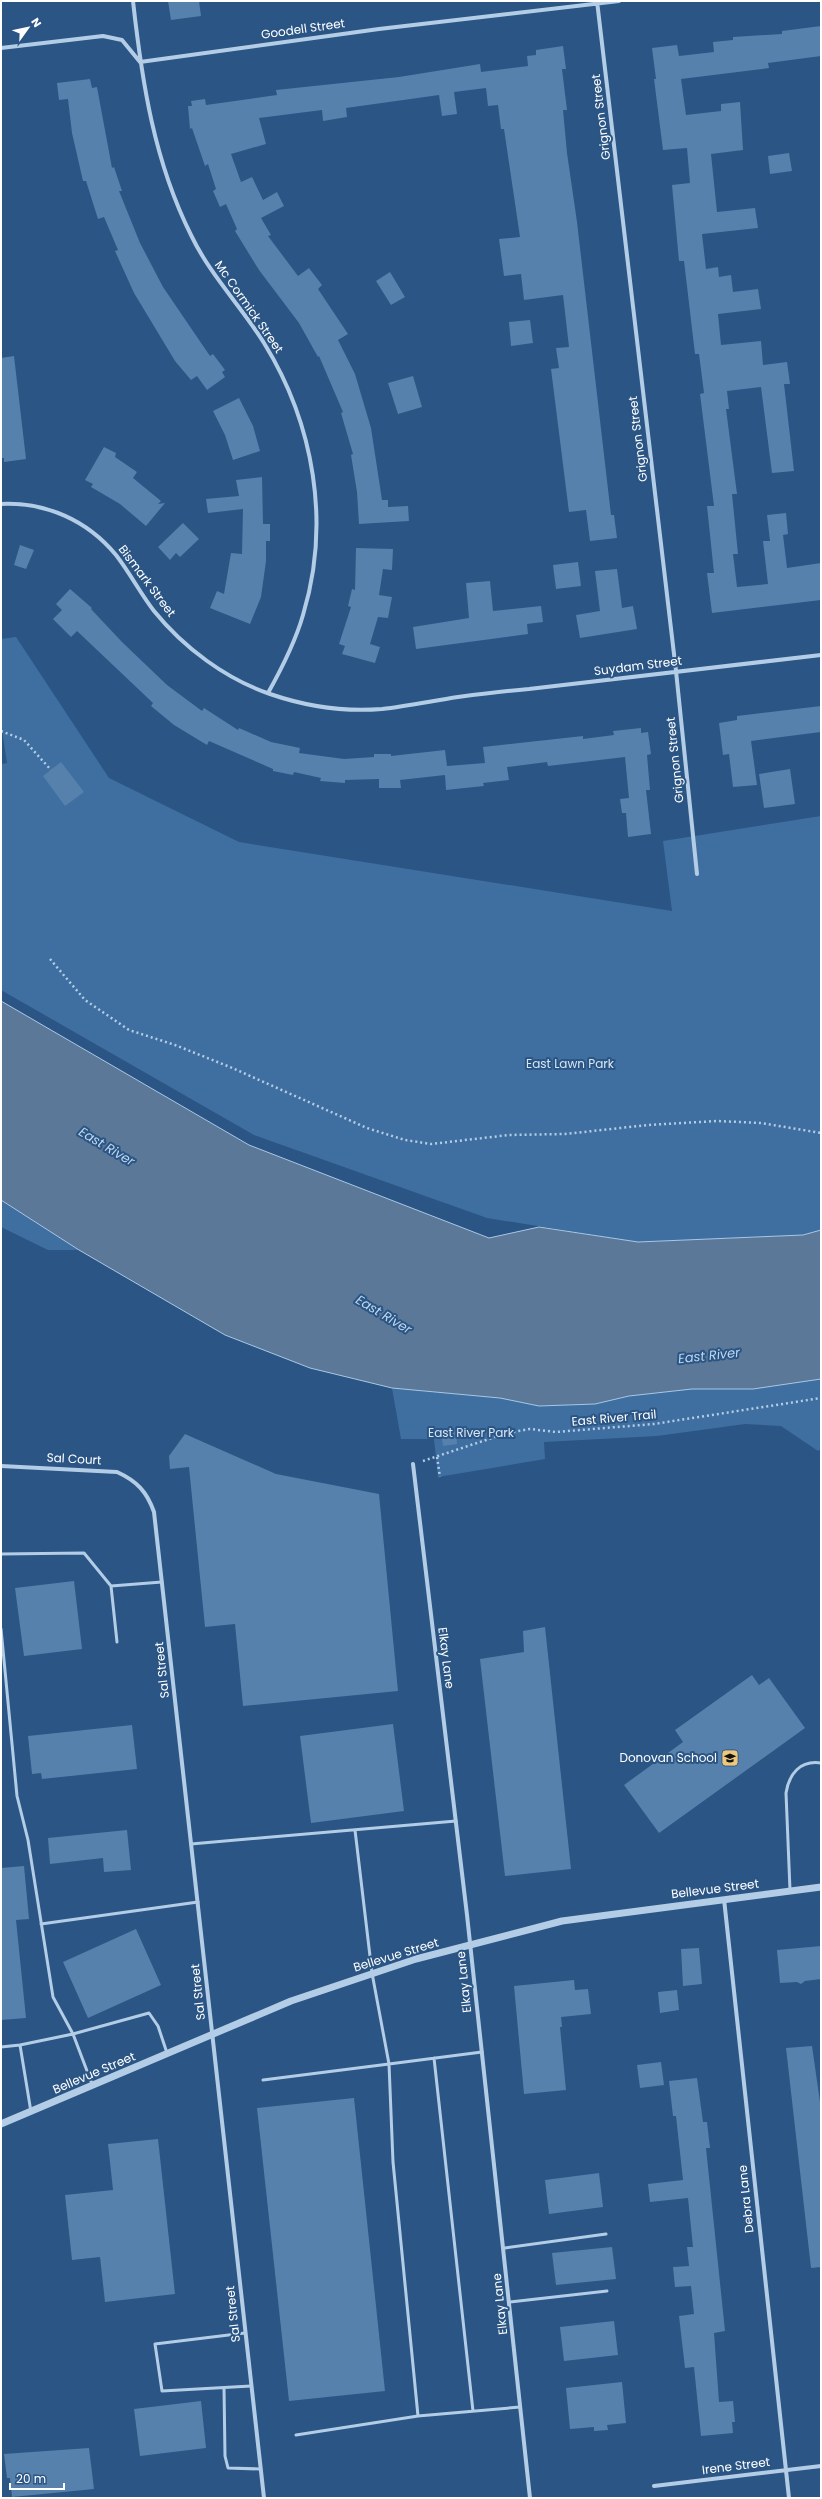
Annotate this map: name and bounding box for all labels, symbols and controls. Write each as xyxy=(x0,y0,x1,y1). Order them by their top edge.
north arrow xyxy=(8,8,48,48)
street label: Goodell Street xyxy=(260,14,346,43)
text: N xyxy=(27,15,45,30)
street label: Grignon Street xyxy=(587,73,614,161)
street label: Mc Cormick Street xyxy=(211,257,288,356)
street label: Grignon Street xyxy=(624,395,651,483)
street label: Bismark Street xyxy=(115,541,180,620)
street label: Suydam Street xyxy=(593,652,683,679)
street label: Grignon Street xyxy=(662,716,687,804)
park label: East Lawn Park xyxy=(526,1055,615,1072)
water label: East River xyxy=(75,1122,139,1171)
water label: East River xyxy=(352,1290,416,1339)
water label: East River xyxy=(677,1343,742,1368)
street label: East River Trail xyxy=(571,1405,657,1430)
park label: East River Park xyxy=(428,1424,515,1441)
street label: Sal Court xyxy=(46,1449,102,1468)
street label: Elkay Lane xyxy=(434,1626,459,1690)
street label: Sal Street xyxy=(150,1641,173,1699)
school or university icon: Donovan School xyxy=(720,1748,740,1768)
place label: Donovan School xyxy=(619,1749,717,1766)
street label: Bellevue Street xyxy=(670,1875,760,1902)
street label: Bellevue Street xyxy=(351,1933,441,1976)
street label: Elkay Lane xyxy=(452,1950,475,2014)
street label: Sal Street xyxy=(186,1963,209,2021)
street label: Bellevue Street xyxy=(50,2047,138,2098)
street label: Debra Lane xyxy=(733,2164,758,2234)
street label: Elkay Lane xyxy=(488,2272,511,2336)
street label: Sal Street xyxy=(221,2285,244,2343)
street label: Irene Street xyxy=(701,2453,771,2478)
scale bar xyxy=(10,2465,64,2491)
text: 20 m xyxy=(16,2470,46,2487)

